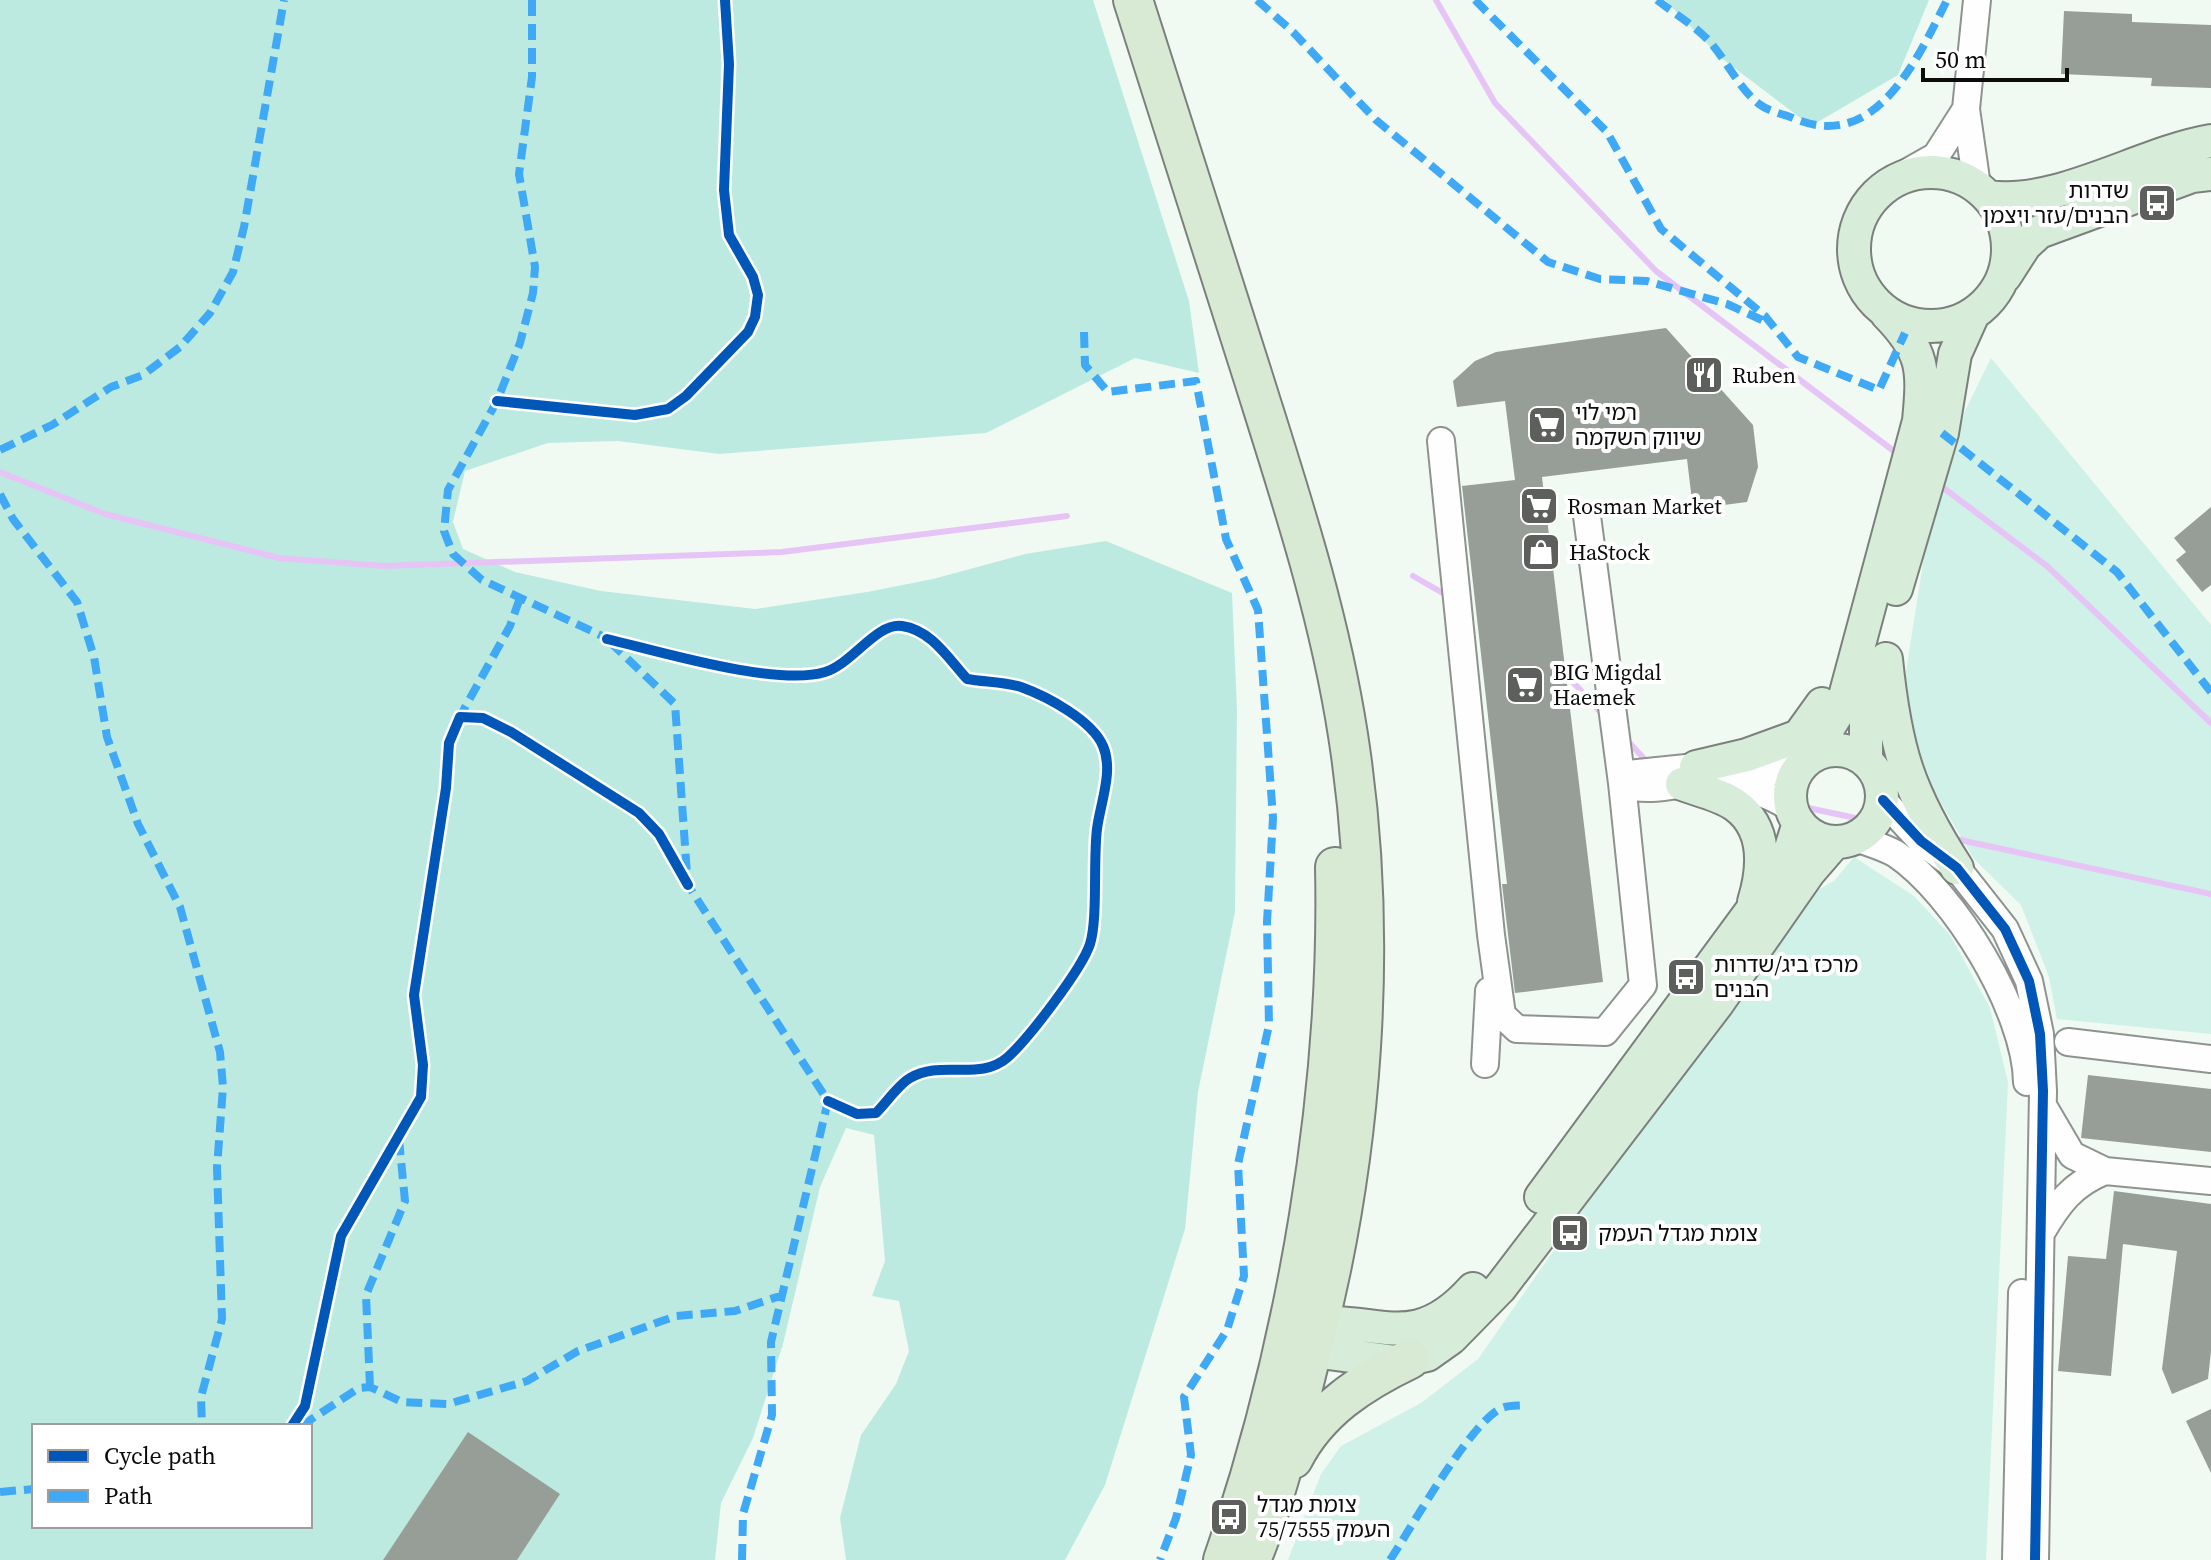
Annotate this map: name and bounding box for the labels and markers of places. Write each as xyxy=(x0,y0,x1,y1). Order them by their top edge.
place label: שדרות הבנים/עזר ויצמן xyxy=(1982,175,2129,230)
bus stop icon: שדרות הבנים/עזר ויצמן xyxy=(2136,182,2178,224)
restaurant icon: Ruben xyxy=(1683,354,1725,396)
place label: Ruben xyxy=(1732,360,1796,390)
place label: רמי לוי שיווק השקמה xyxy=(1575,397,1702,452)
supermarket icon: רמי לוי שיווק השקמה xyxy=(1526,404,1568,446)
supermarket icon: Rosman Market xyxy=(1518,485,1560,527)
place label: Rosman Market xyxy=(1567,491,1722,521)
shop icon: HaStock xyxy=(1520,531,1562,573)
place label: HaStock xyxy=(1569,537,1651,567)
place label: BIG Migdal Haemek xyxy=(1553,657,1662,712)
supermarket icon: BIG Migdal Haemek xyxy=(1504,664,1546,706)
place label: מרכז ביג/שדרות הבנים xyxy=(1714,949,1858,1004)
bus stop icon: מרכז ביג/שדרות הבנים xyxy=(1665,956,1707,998)
bus stop icon: צומת מגדל העמק xyxy=(1549,1212,1591,1254)
place label: צומת מגדל העמק xyxy=(1598,1218,1758,1248)
place label: צומת מגדל העמק 75/7555 xyxy=(1257,1489,1391,1544)
bus stop icon: צומת מגדל העמק 75/7555 xyxy=(1208,1496,1250,1538)

